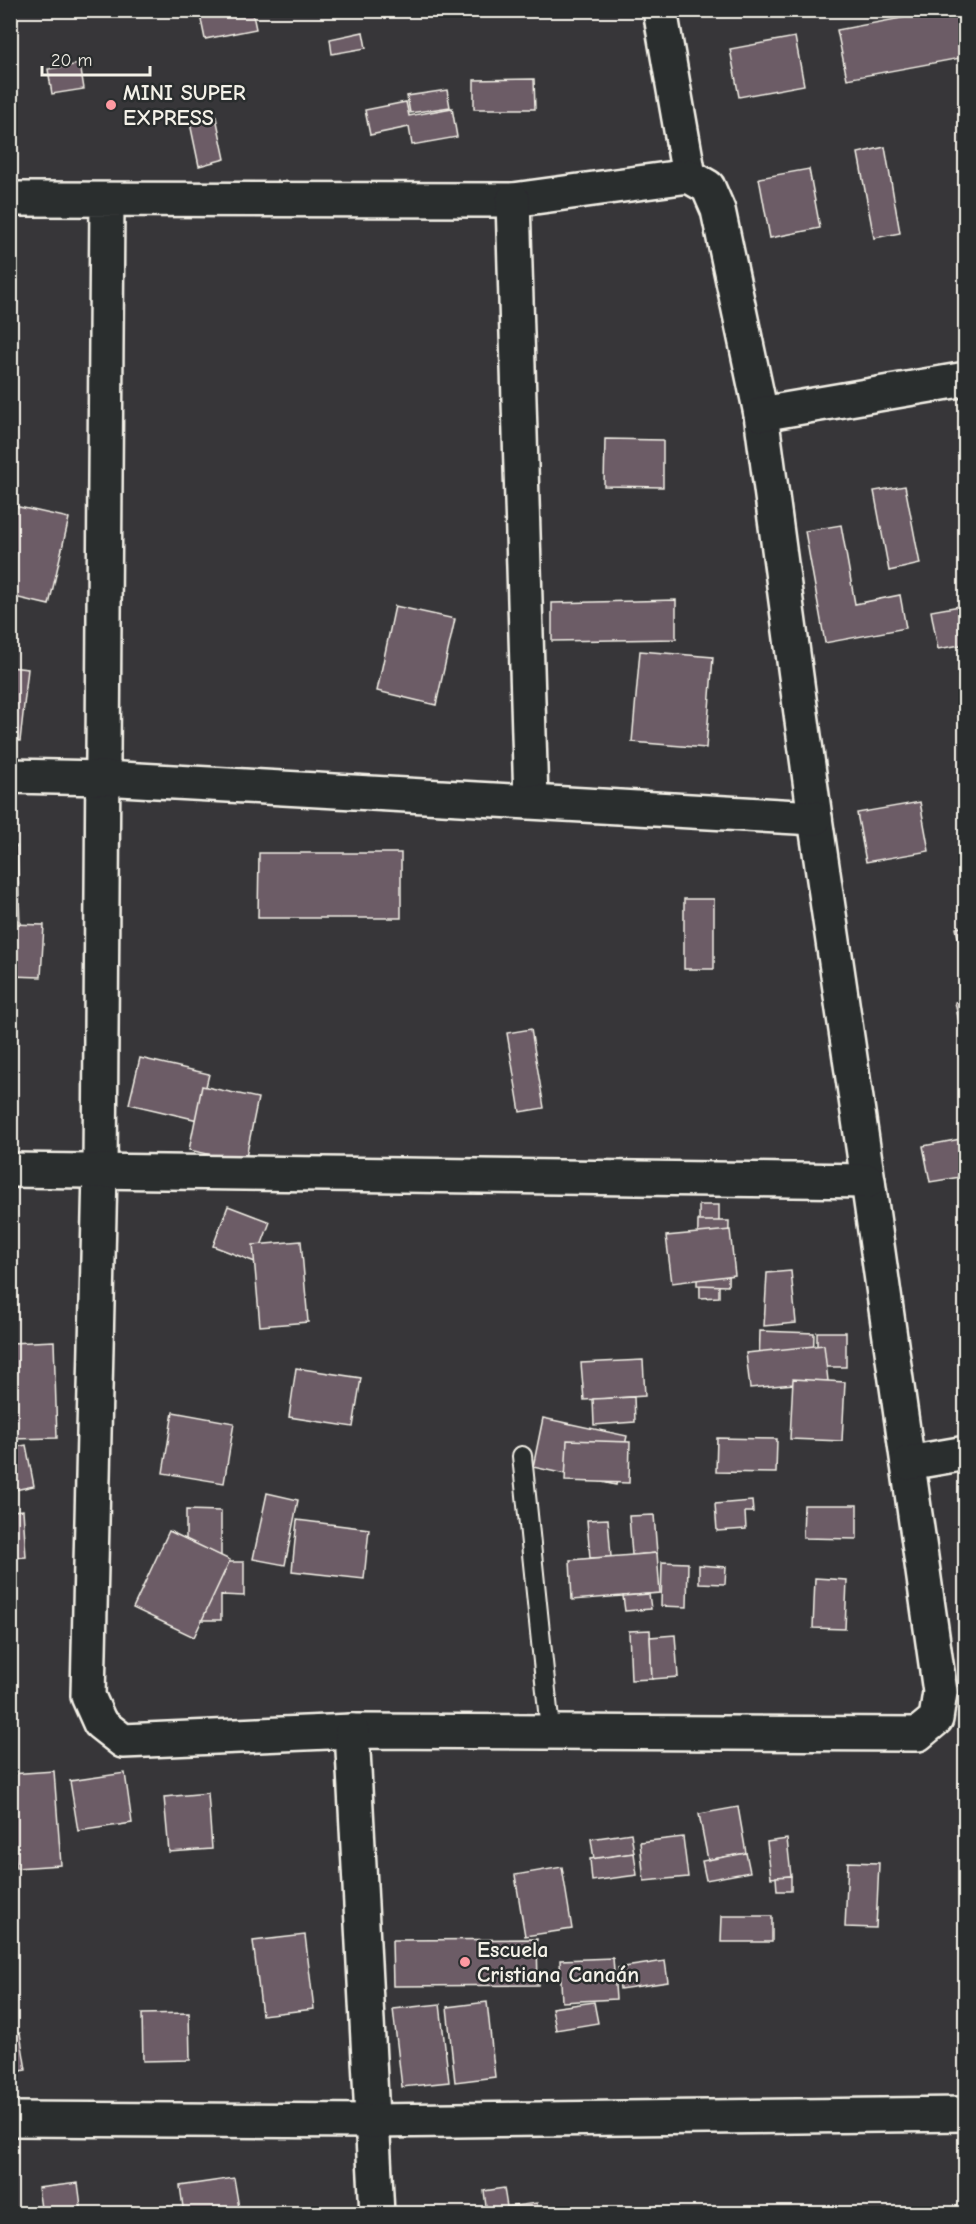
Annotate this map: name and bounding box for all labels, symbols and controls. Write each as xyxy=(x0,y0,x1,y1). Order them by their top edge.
scale bar xyxy=(42,39,150,77)
text: 20 m xyxy=(51,50,92,71)
place label: MINI SUPER EXPRESS xyxy=(123,80,246,131)
marker: MINI SUPER EXPRESS xyxy=(104,98,118,112)
place label: Escuela Cristiana Canaán xyxy=(477,1937,639,1988)
marker: Escuela Cristiana Canaán xyxy=(458,1955,472,1969)

